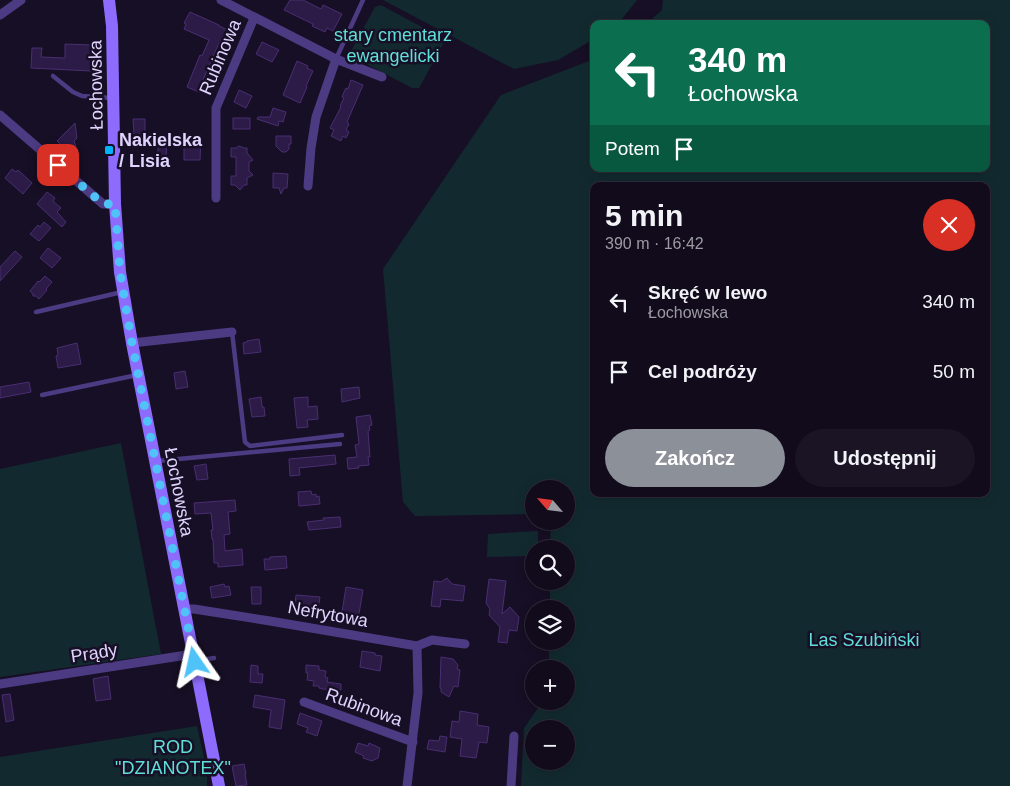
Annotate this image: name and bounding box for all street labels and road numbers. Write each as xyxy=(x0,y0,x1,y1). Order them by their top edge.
street label: Rubinowa xyxy=(195,15,245,98)
street label: Łochowska xyxy=(85,39,107,130)
street label: Łochowska xyxy=(161,446,198,539)
street label: Nefrytowa xyxy=(286,597,371,631)
street label: Prądy xyxy=(69,639,119,667)
street label: Rubinowa xyxy=(323,684,406,730)

